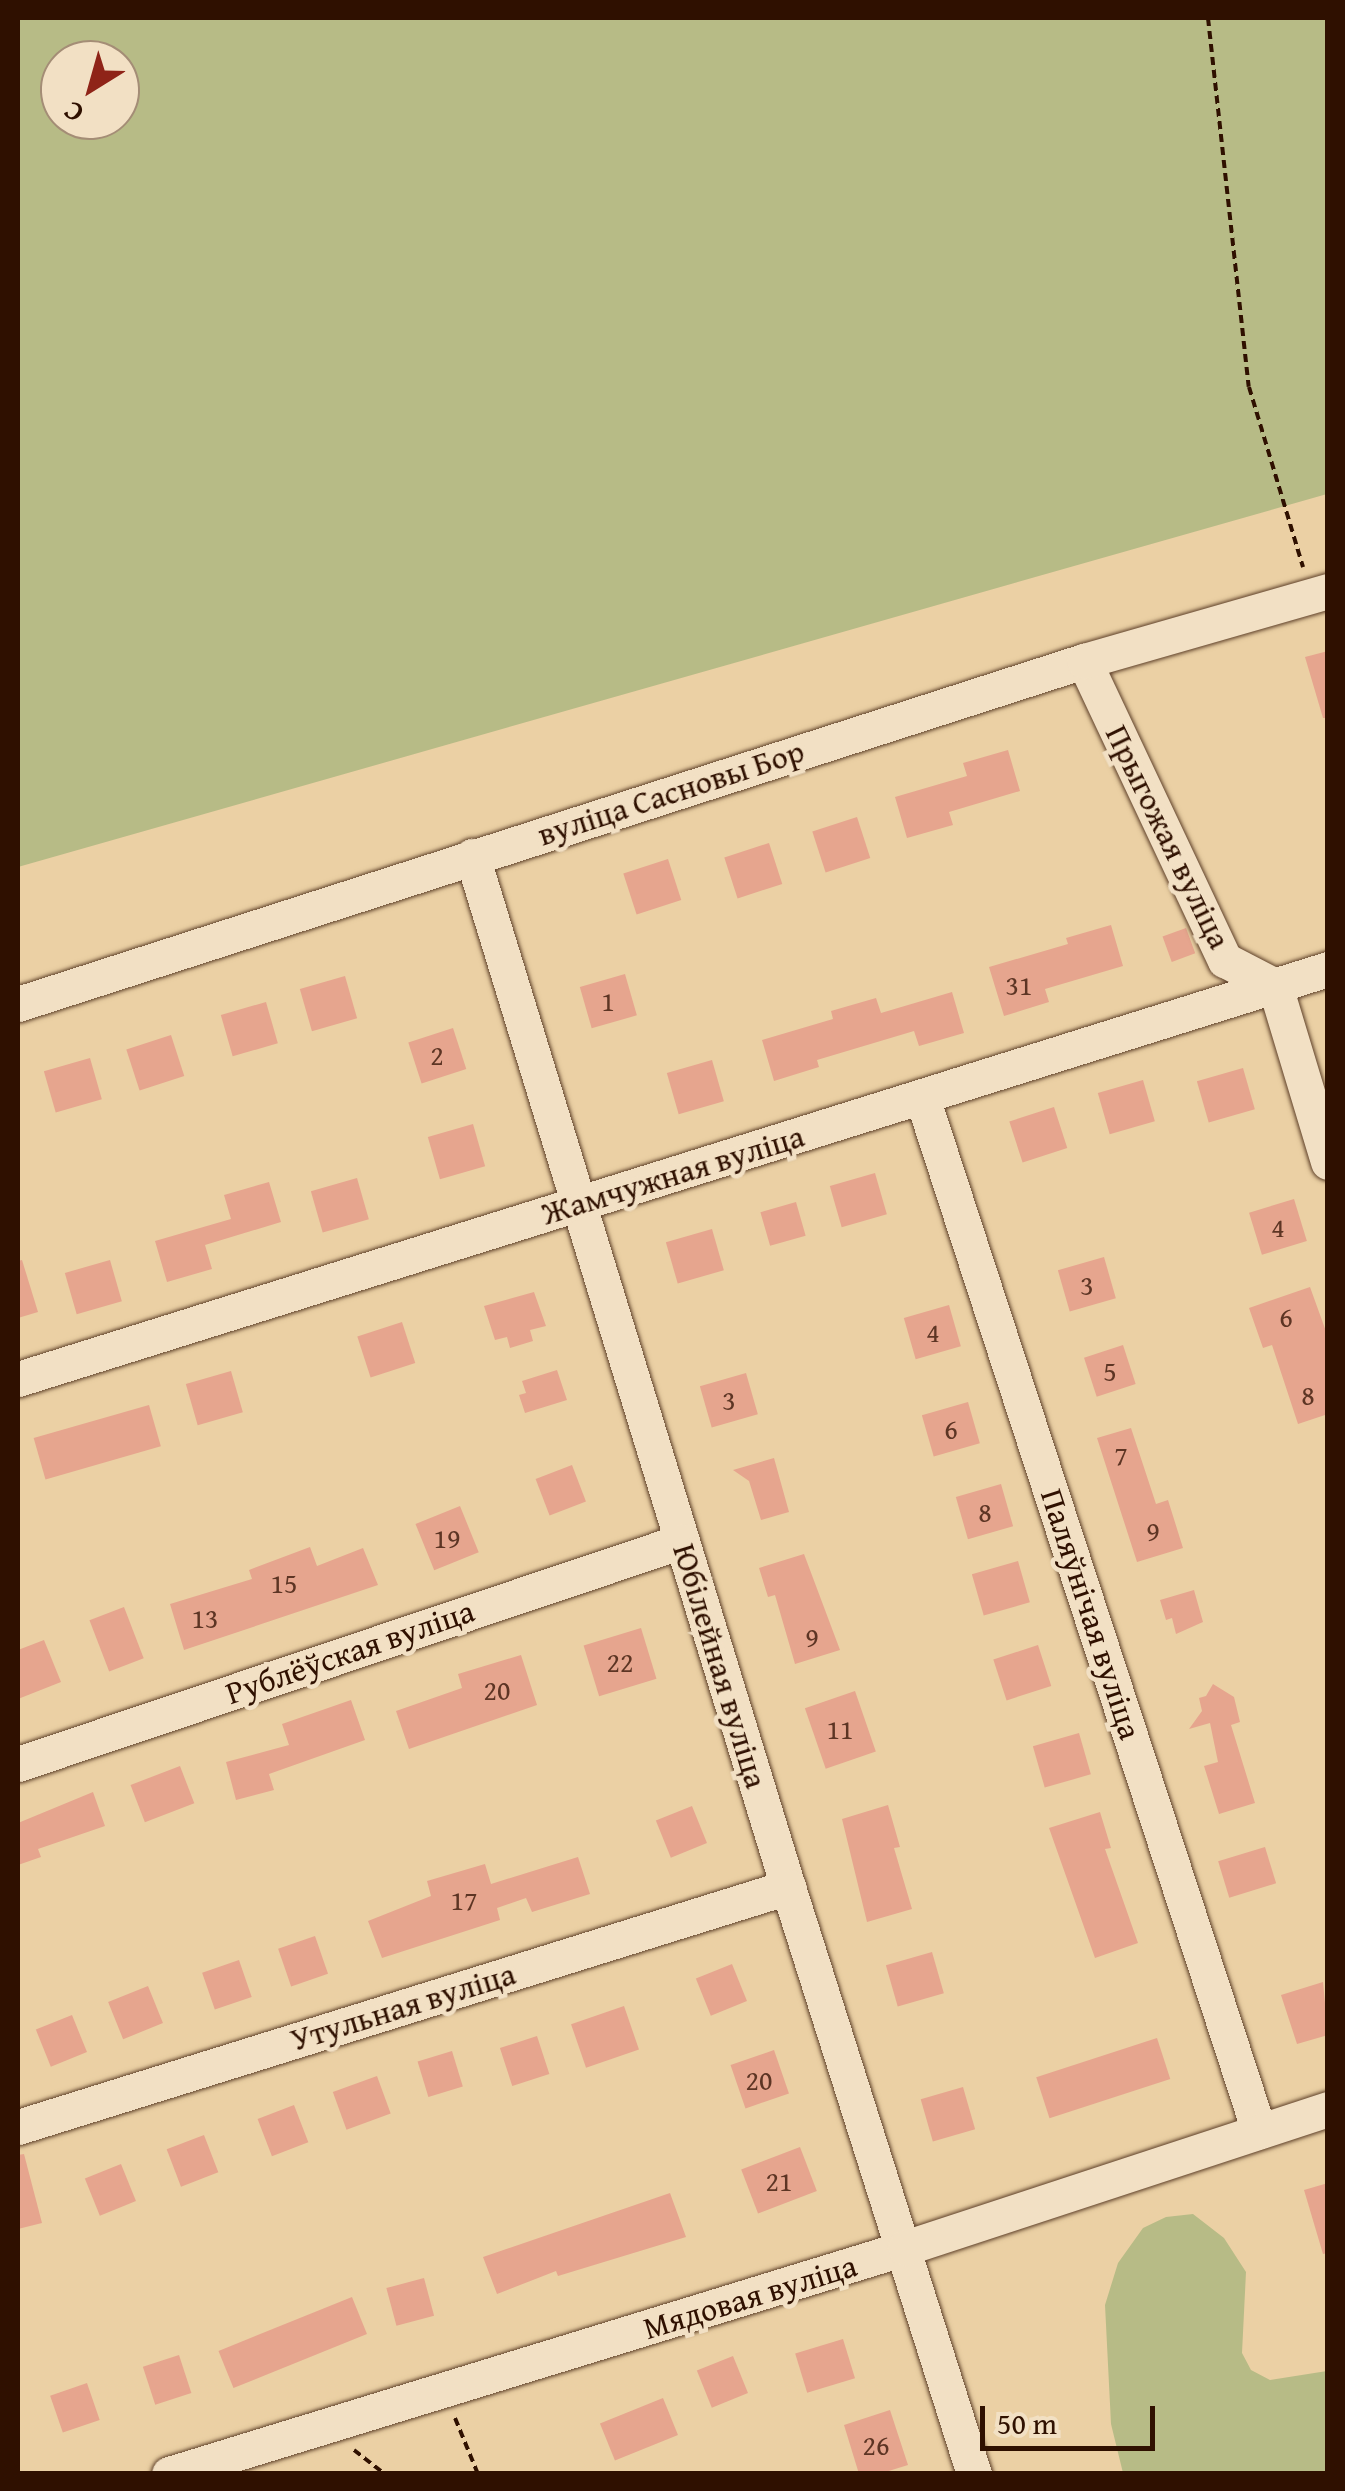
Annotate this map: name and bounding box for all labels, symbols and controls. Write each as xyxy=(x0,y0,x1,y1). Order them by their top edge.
north arrow xyxy=(40,40,140,140)
text: С xyxy=(54,92,92,134)
street label: Прыгожая вуліца xyxy=(1097,719,1239,955)
street label: вуліца Сасновы Бор xyxy=(533,732,809,854)
house number: 31 xyxy=(1006,968,1032,1002)
house number: 1 xyxy=(601,984,615,1018)
house number: 2 xyxy=(430,1038,444,1072)
street label: Жамчужная вуліца xyxy=(537,1117,809,1233)
house number: 4 xyxy=(1271,1210,1285,1244)
house number: 3 xyxy=(1080,1268,1094,1302)
house number: 6 xyxy=(1279,1300,1293,1334)
house number: 4 xyxy=(926,1315,940,1349)
house number: 5 xyxy=(1103,1354,1117,1388)
house number: 8 xyxy=(1301,1378,1315,1412)
house number: 3 xyxy=(722,1383,736,1417)
house number: 6 xyxy=(944,1412,958,1446)
house number: 7 xyxy=(1114,1438,1128,1472)
street label: Паляўнічая вуліца xyxy=(1032,1484,1150,1744)
house number: 8 xyxy=(978,1495,992,1529)
house number: 9 xyxy=(1146,1514,1160,1548)
house number: 19 xyxy=(434,1521,460,1555)
street label: Юбілейная вуліца xyxy=(665,1539,775,1793)
house number: 15 xyxy=(271,1566,297,1600)
street label: Рублёўская вуліца xyxy=(221,1591,479,1713)
house number: 13 xyxy=(192,1601,218,1635)
house number: 9 xyxy=(805,1620,819,1654)
house number: 22 xyxy=(607,1645,633,1679)
house number: 20 xyxy=(484,1673,510,1707)
house number: 11 xyxy=(827,1712,853,1746)
house number: 17 xyxy=(451,1883,477,1917)
street label: Утульная вуліца xyxy=(286,1955,520,2059)
house number: 20 xyxy=(746,2063,772,2097)
house number: 21 xyxy=(766,2164,792,2198)
street label: Мядовая вуліца xyxy=(639,2246,861,2348)
scale bar xyxy=(985,2386,1160,2448)
text: 50 m xyxy=(997,2401,1057,2445)
house number: 26 xyxy=(863,2428,889,2462)

